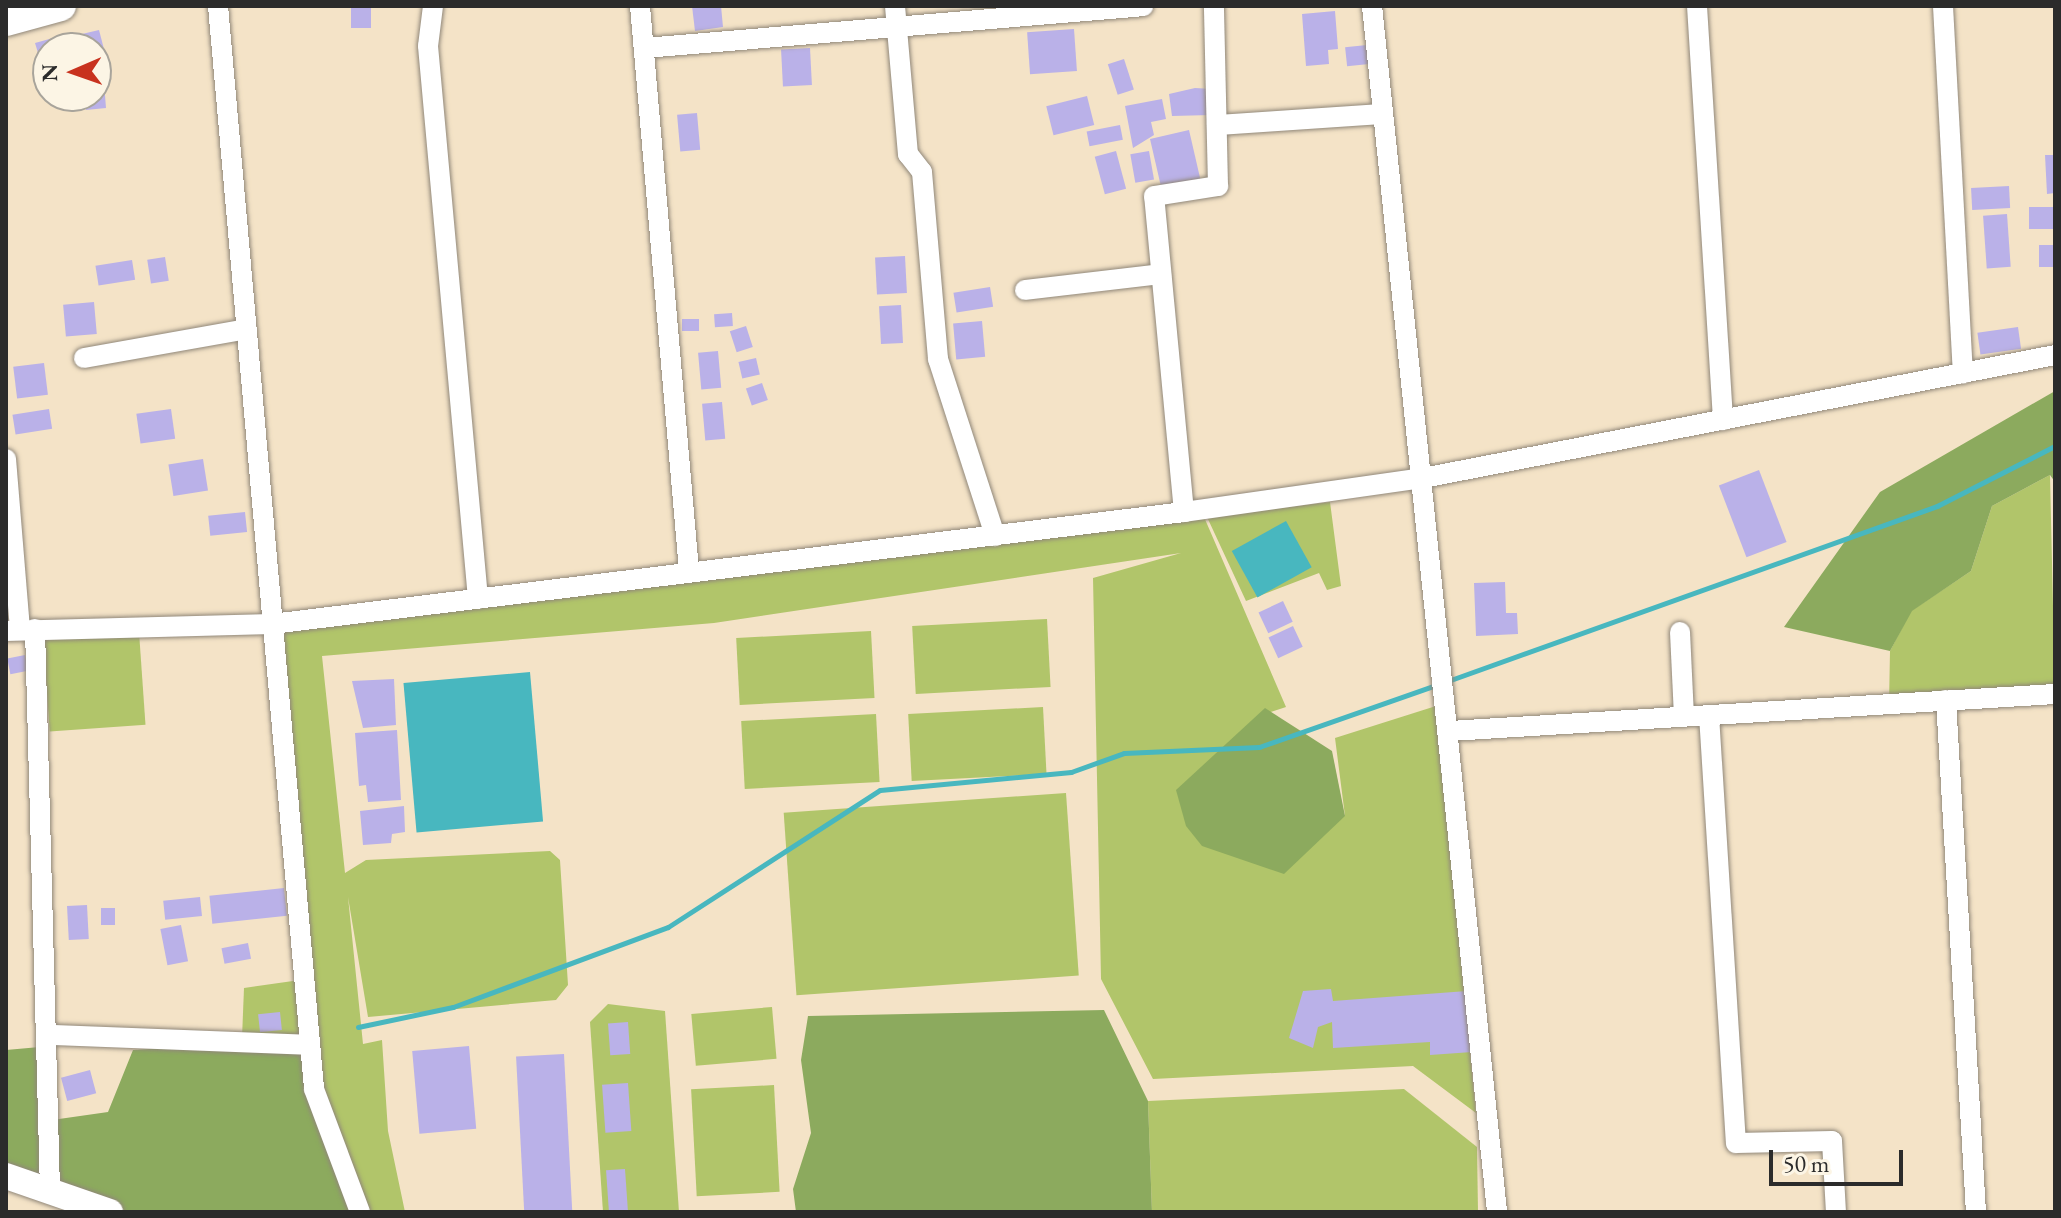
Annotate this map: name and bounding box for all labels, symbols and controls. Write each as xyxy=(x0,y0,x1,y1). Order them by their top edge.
north arrow xyxy=(32,32,112,112)
text: N xyxy=(35,63,64,82)
scale bar xyxy=(1773,1134,1907,1184)
text: 50 m xyxy=(1783,1148,1830,1179)

